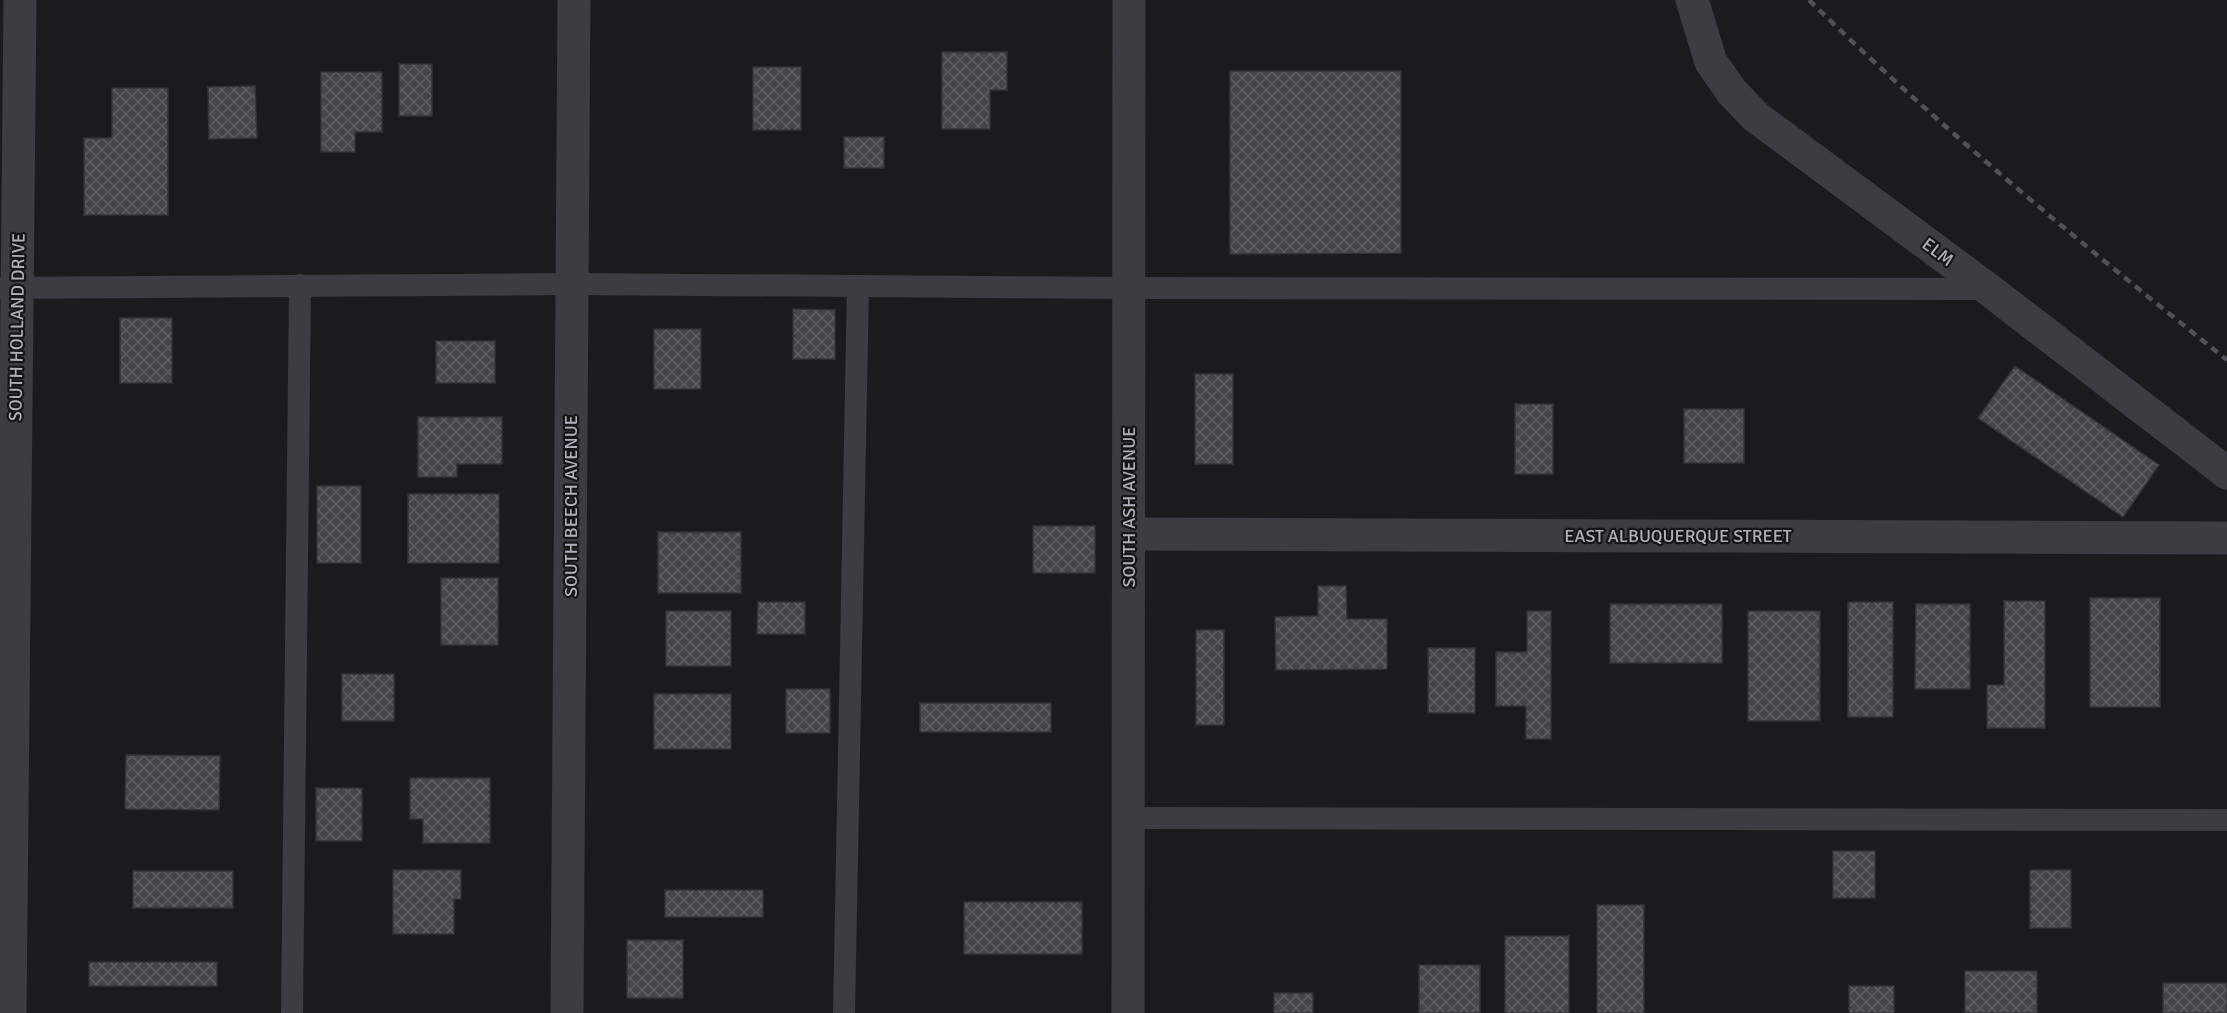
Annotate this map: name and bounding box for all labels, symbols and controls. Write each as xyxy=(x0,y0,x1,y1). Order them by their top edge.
street label: SOUTH HOLLAND DRIVE xyxy=(4,233,30,421)
street label: ELM xyxy=(1918,233,1958,271)
street label: SOUTH BEECH AVENUE xyxy=(560,415,582,597)
street label: SOUTH ASH AVENUE xyxy=(1118,427,1140,587)
street label: EAST ALBUQUERQUE STREET xyxy=(1564,525,1792,547)

